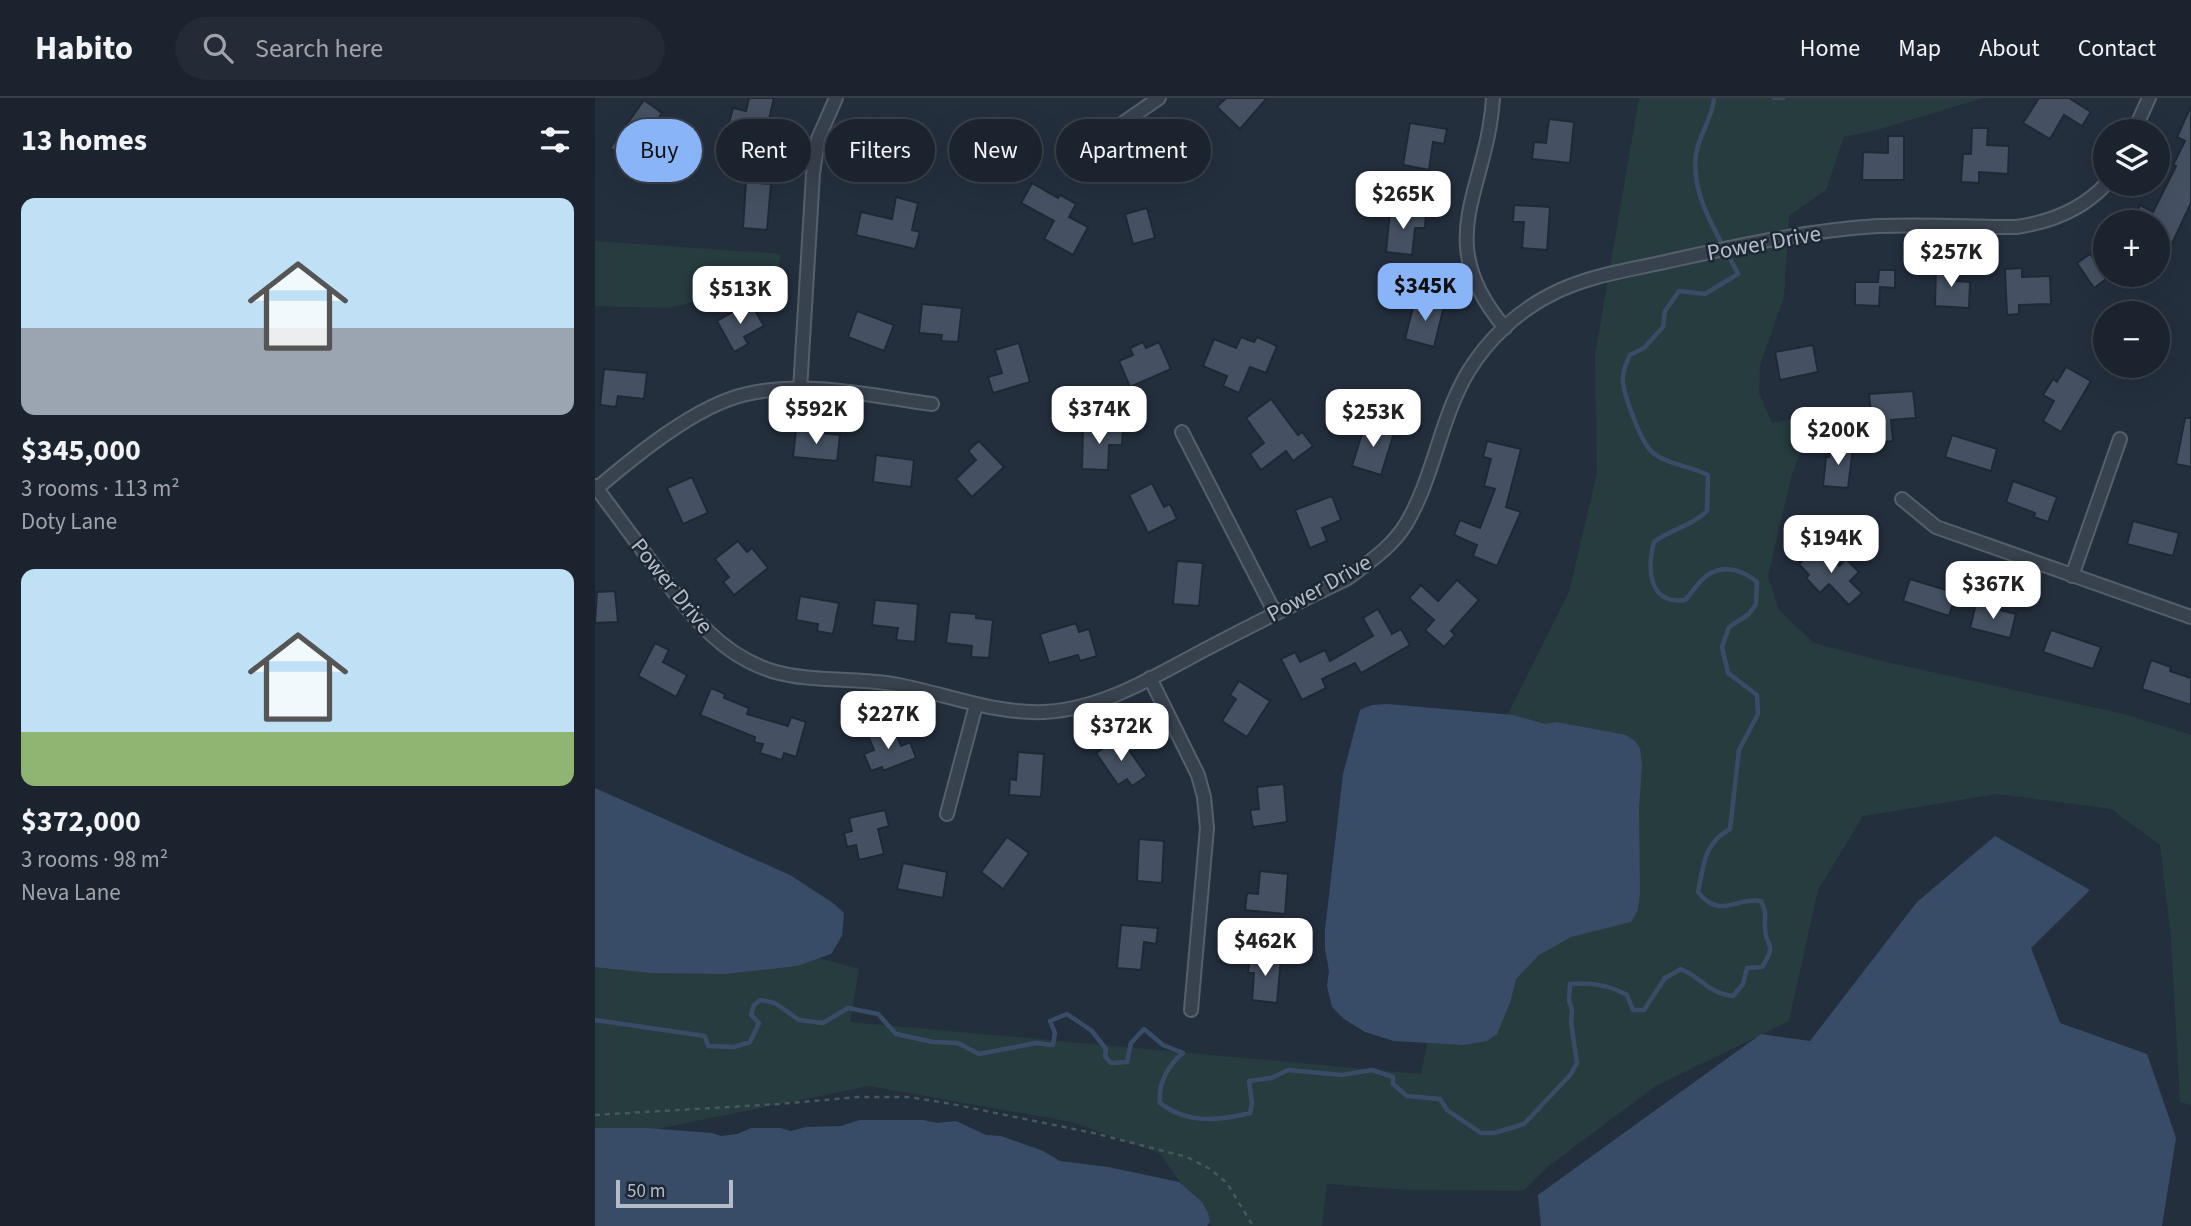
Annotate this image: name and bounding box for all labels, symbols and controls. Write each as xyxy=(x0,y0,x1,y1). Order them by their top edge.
search box xyxy=(175,17,665,80)
text: Habito xyxy=(35,25,133,72)
icon: search xyxy=(199,29,237,67)
text: Search here xyxy=(255,30,383,67)
text: Home xyxy=(1800,31,1860,66)
text: Map xyxy=(1898,31,1941,66)
text: About xyxy=(1979,31,2040,66)
text: Contact xyxy=(2078,31,2156,66)
text: 13 homes xyxy=(21,119,147,162)
chip: Buy xyxy=(616,119,702,182)
chip: Rent xyxy=(716,119,811,182)
chip: Filters xyxy=(825,119,935,182)
chip: New xyxy=(949,119,1042,182)
chip: Apartment xyxy=(1056,119,1211,182)
map controls xyxy=(2093,119,2170,378)
button: layers xyxy=(2093,119,2170,196)
icon: filters xyxy=(536,121,574,159)
pin: $265K xyxy=(1354,172,1452,231)
text: $265K xyxy=(1372,177,1434,210)
button: + xyxy=(2093,210,2170,287)
street label: Power Drive xyxy=(1704,217,1824,269)
pin: $257K xyxy=(1902,230,2000,289)
text: $257K xyxy=(1920,235,1982,268)
icon: home xyxy=(235,243,361,369)
pin: $345K xyxy=(1376,264,1474,323)
pin: $513K xyxy=(691,266,789,326)
text: $345K xyxy=(1394,269,1456,302)
text: $513K xyxy=(709,272,771,305)
button: − xyxy=(2093,301,2170,378)
pin: $592K xyxy=(767,386,865,446)
pin: $374K xyxy=(1050,386,1148,446)
pin: $253K xyxy=(1324,390,1422,449)
text: $592K xyxy=(785,392,847,425)
text: $374K xyxy=(1068,392,1130,425)
text: $253K xyxy=(1342,395,1404,428)
pin: $200K xyxy=(1789,408,1887,467)
text: $200K xyxy=(1807,413,1869,446)
text: $345,000 xyxy=(21,429,141,472)
text: 3 rooms · 113 m² xyxy=(21,472,180,505)
text: Doty Lane xyxy=(21,505,117,538)
pin: $194K xyxy=(1782,516,1880,575)
text: $194K xyxy=(1800,521,1862,554)
street label: Power Drive xyxy=(623,531,721,641)
street label: Power Drive xyxy=(1261,546,1377,630)
pin: $367K xyxy=(1944,561,2042,621)
text: $367K xyxy=(1962,567,2024,600)
icon: home xyxy=(235,614,361,740)
pin: $227K xyxy=(839,692,937,751)
text: $227K xyxy=(857,697,919,730)
pin: $372K xyxy=(1072,704,1170,763)
text: $372K xyxy=(1090,709,1152,742)
text: $372,000 xyxy=(21,800,141,843)
text: 3 rooms · 98 m² xyxy=(21,843,168,876)
text: Neva Lane xyxy=(21,876,121,909)
pin: $462K xyxy=(1216,918,1314,978)
text: $462K xyxy=(1234,924,1296,957)
scale bar xyxy=(616,1177,733,1209)
text: 50 m xyxy=(627,1178,665,1205)

